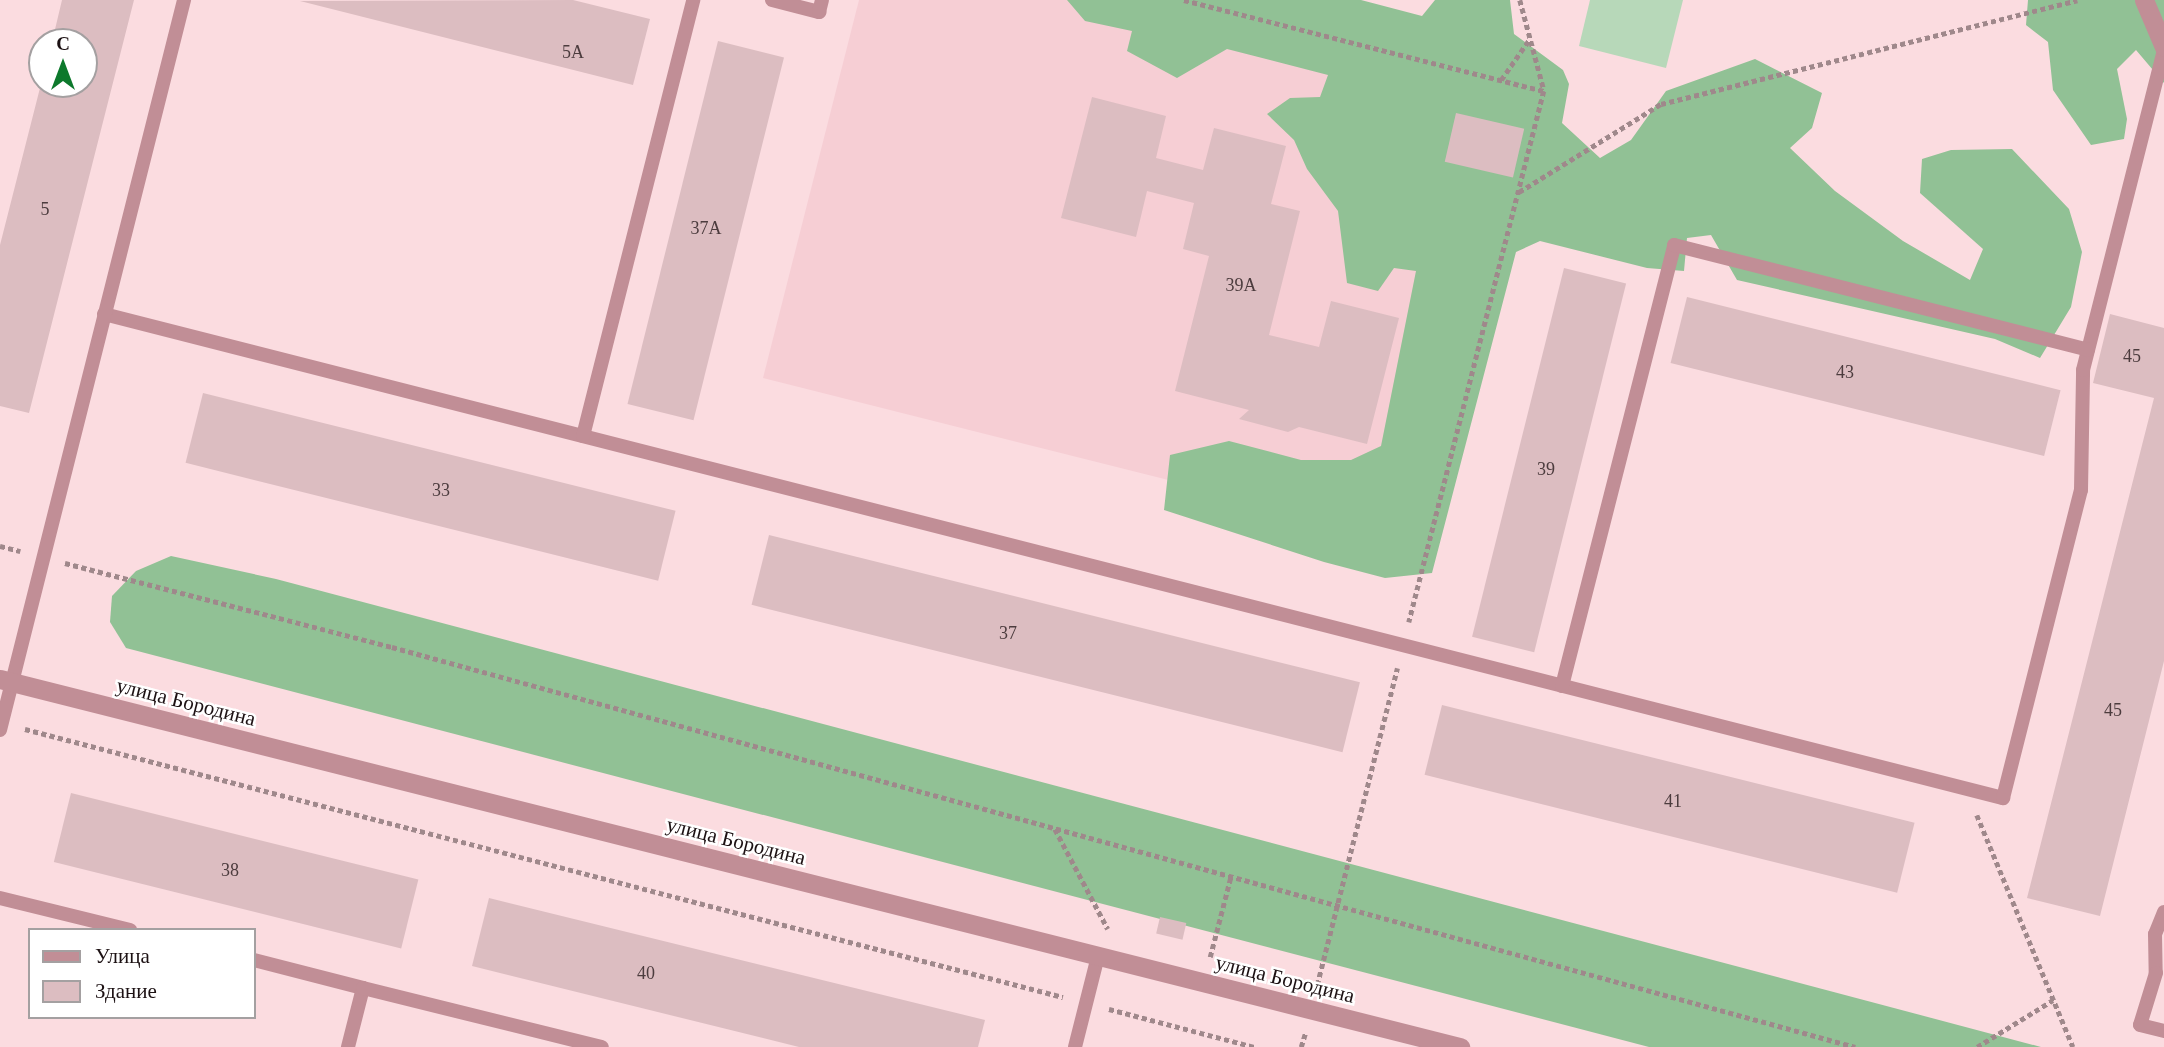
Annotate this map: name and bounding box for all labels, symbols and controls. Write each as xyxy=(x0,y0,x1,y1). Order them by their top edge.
north arrow xyxy=(28,28,98,98)
text: С xyxy=(56,33,70,54)
house number: 5А xyxy=(562,41,584,63)
house number: 5 xyxy=(40,198,50,220)
house number: 37А xyxy=(691,217,721,239)
house number: 39А xyxy=(1226,274,1256,296)
house number: 45 xyxy=(2123,345,2141,367)
house number: 43 xyxy=(1836,361,1854,383)
house number: 39 xyxy=(1537,458,1555,480)
house number: 33 xyxy=(432,479,450,501)
house number: 37 xyxy=(999,622,1017,644)
street label: улица Бородина xyxy=(114,673,258,731)
house number: 45 xyxy=(2104,699,2122,721)
house number: 41 xyxy=(1664,790,1682,812)
street label: улица Бородина xyxy=(664,812,808,870)
house number: 38 xyxy=(221,859,239,881)
legend xyxy=(28,928,256,1019)
text: Улица xyxy=(95,944,150,968)
street label: улица Бородина xyxy=(1213,950,1357,1008)
house number: 40 xyxy=(637,962,655,984)
text: Здание xyxy=(95,979,157,1003)

